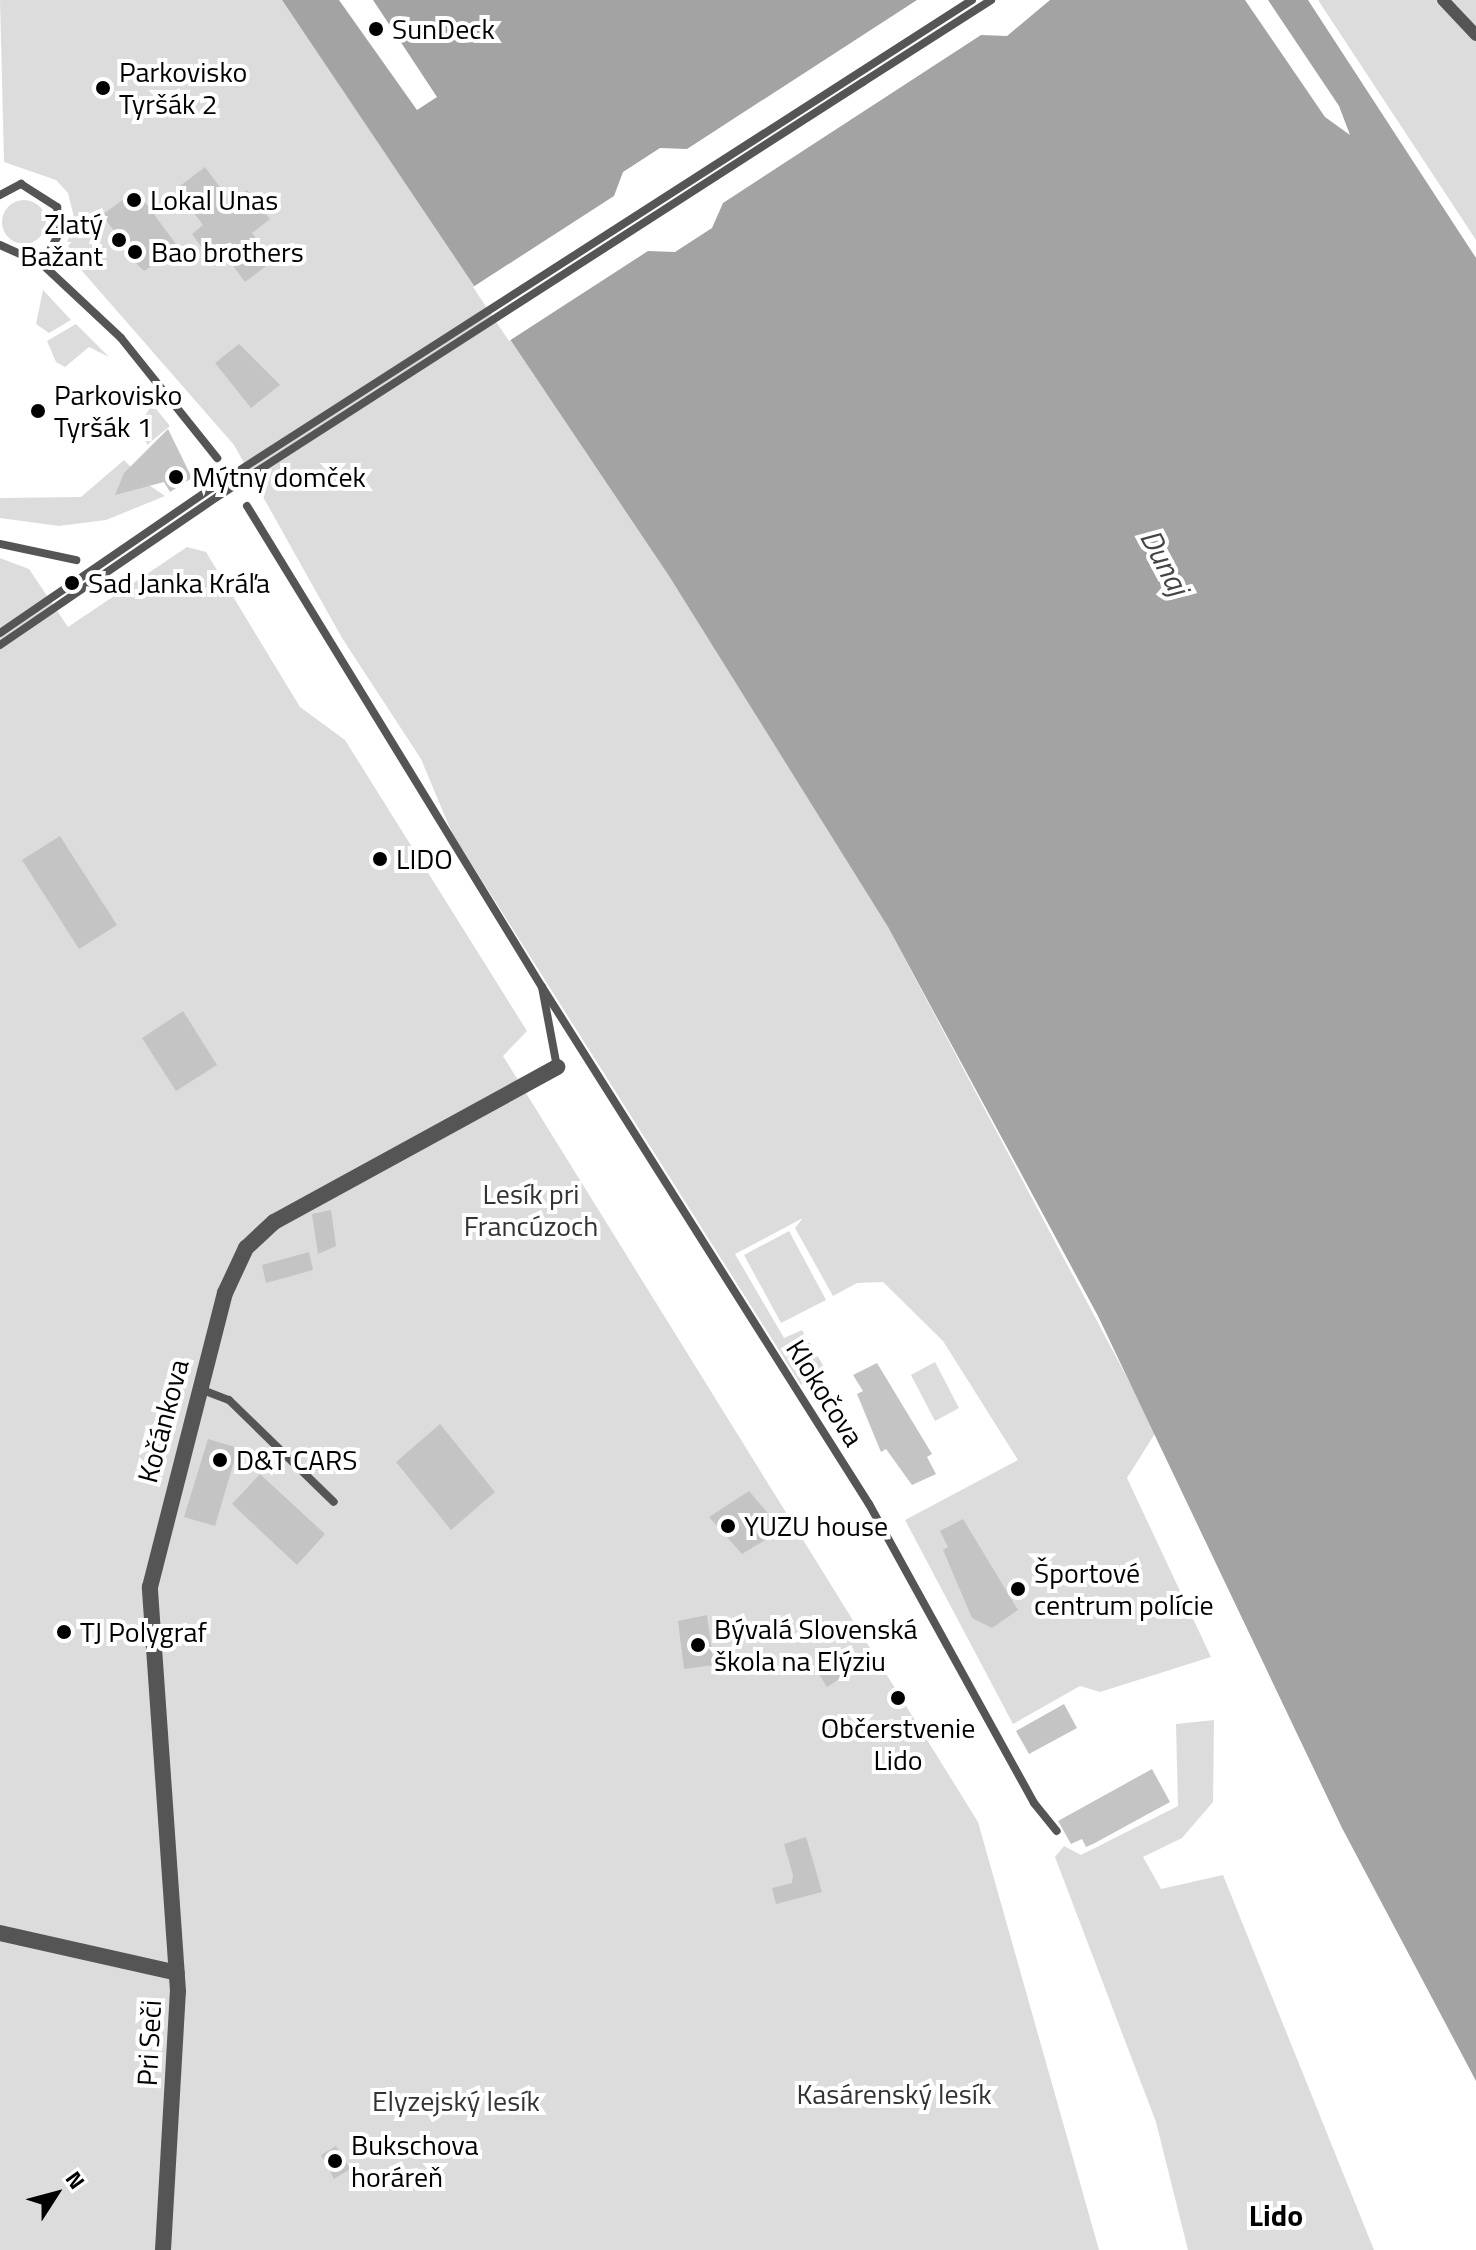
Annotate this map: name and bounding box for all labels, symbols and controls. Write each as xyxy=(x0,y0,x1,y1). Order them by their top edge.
place label: SunDeck xyxy=(392,12,495,46)
marker: SunDeck xyxy=(367,20,385,38)
place label: Parkovisko Tyršák 2 xyxy=(119,55,247,121)
marker: Parkovisko Tyršák 2 xyxy=(94,79,112,97)
place label: Lokal Unas xyxy=(150,183,278,217)
marker: Lokal Unas xyxy=(125,191,143,209)
place label: Zlatý Bažant xyxy=(20,207,103,273)
marker: Zlatý Bažant xyxy=(110,231,128,249)
place label: Bao brothers xyxy=(151,235,304,269)
marker: Bao brothers xyxy=(126,243,144,261)
place label: Parkovisko Tyršák 1 xyxy=(54,378,182,444)
marker: Parkovisko Tyršák 1 xyxy=(29,402,47,420)
place label: Mýtny domček xyxy=(192,460,366,494)
marker: Mýtny domček xyxy=(167,468,185,486)
water label: Dunaj xyxy=(1133,523,1197,601)
place label: Sad Janka Kráľa xyxy=(88,566,270,600)
marker: Sad Janka Kráľa xyxy=(63,574,81,592)
place label: LIDO xyxy=(396,842,453,876)
marker: LIDO xyxy=(371,850,389,868)
park label: Lesík pri Francúzoch xyxy=(464,1177,598,1243)
street label: Klokočova xyxy=(779,1334,871,1452)
street label: Kočánkova xyxy=(130,1356,196,1486)
place label: D&T CARS xyxy=(236,1443,357,1477)
marker: D&T CARS xyxy=(211,1451,229,1469)
place label: YUZU house xyxy=(744,1509,888,1543)
marker: YUZU house xyxy=(719,1517,737,1535)
place label: Športové centrum polície xyxy=(1034,1556,1214,1622)
marker: Športové centrum polície xyxy=(1009,1580,1027,1598)
place label: Bývalá Slovenská škola na Elýziu xyxy=(714,1612,918,1678)
place label: TJ Polygraf xyxy=(80,1615,207,1649)
marker: TJ Polygraf xyxy=(55,1623,73,1641)
marker: Bývalá Slovenská škola na Elýziu xyxy=(689,1636,707,1654)
marker: Občerstvenie Lido xyxy=(889,1689,907,1707)
place label: Občerstvenie Lido xyxy=(821,1711,975,1777)
street label: Pri Seči xyxy=(130,1999,168,2087)
park label: Kasárenský lesík xyxy=(796,2077,992,2111)
park label: Elyzejský lesík xyxy=(372,2084,540,2118)
place label: Bukschova horáreň xyxy=(351,2128,479,2194)
marker: Bukschova horáreň xyxy=(326,2152,344,2170)
north arrow xyxy=(16,2154,96,2234)
text: N xyxy=(57,2164,94,2196)
district label: Lido xyxy=(1249,2197,1303,2233)

